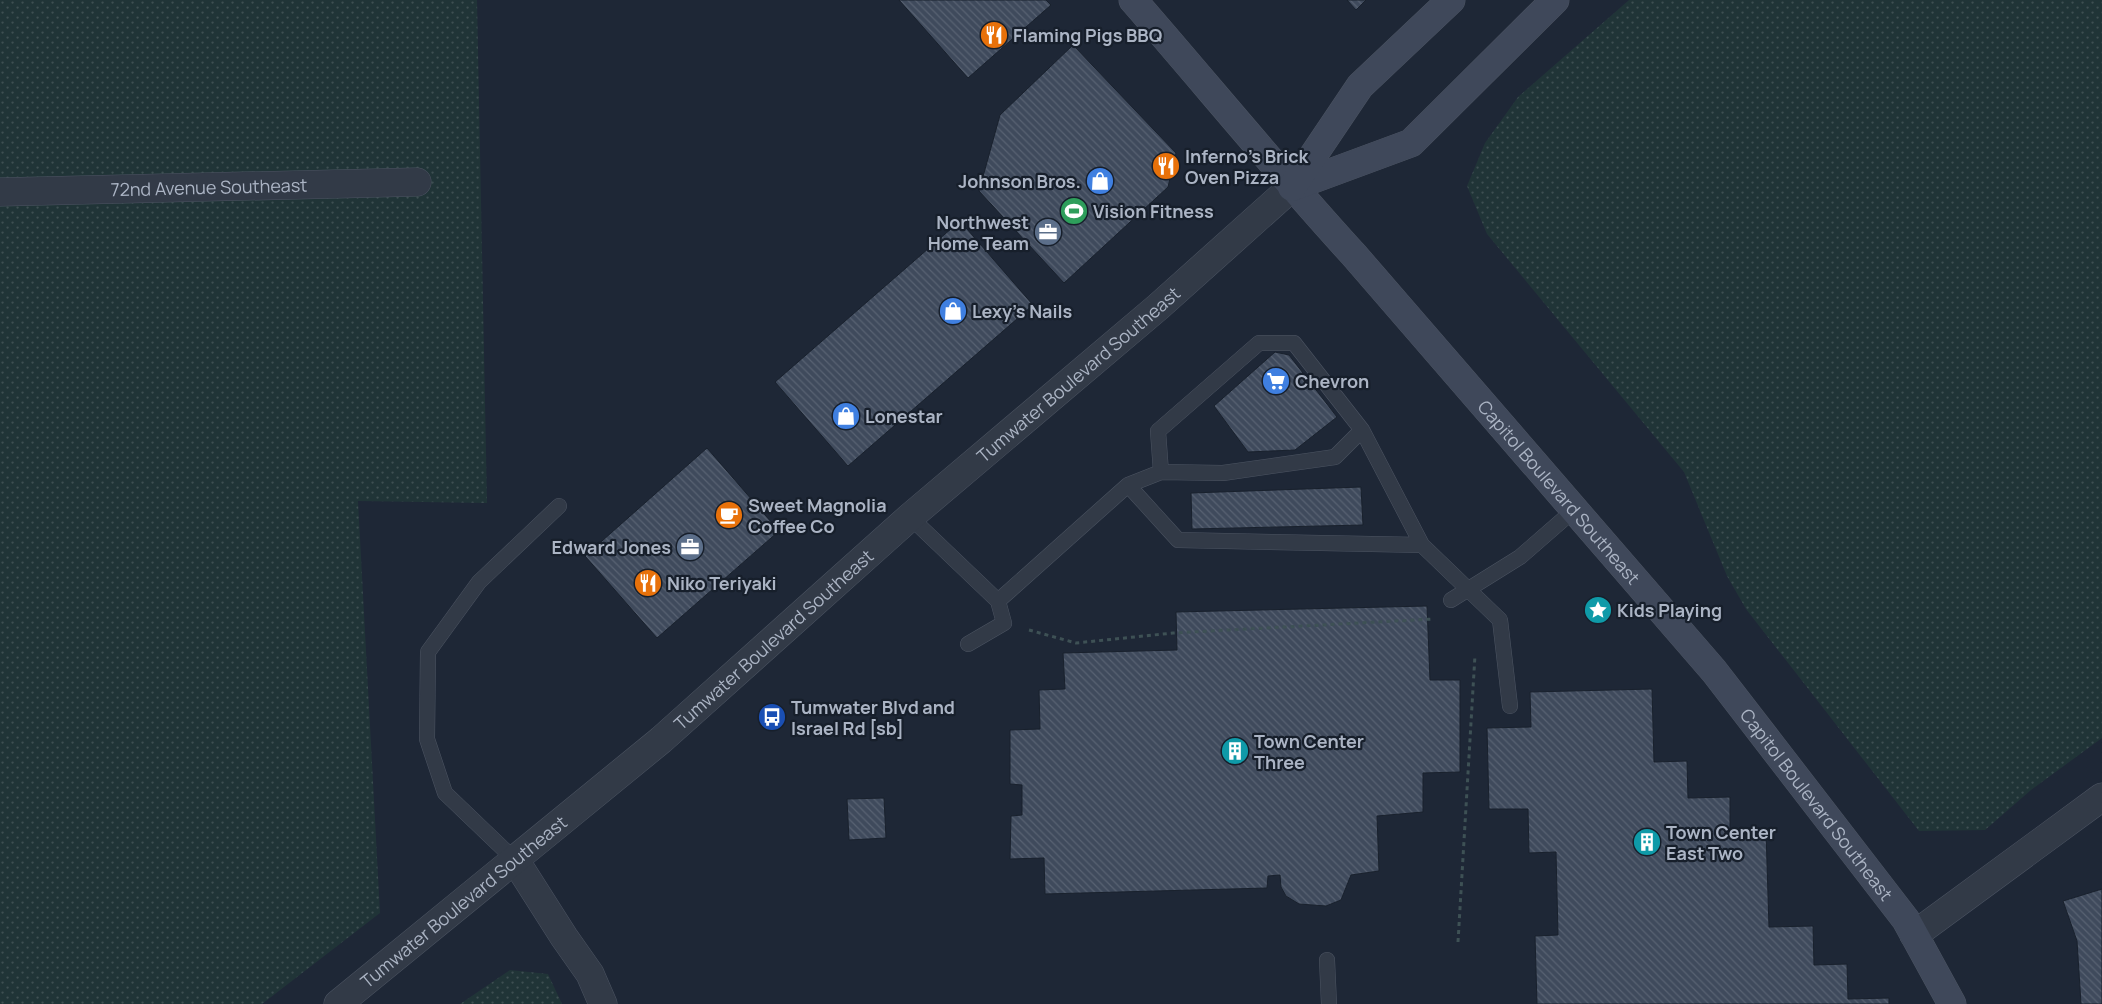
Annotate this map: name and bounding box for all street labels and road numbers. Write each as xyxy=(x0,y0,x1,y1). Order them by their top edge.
street label: 72nd Avenue Southeast xyxy=(110,173,308,201)
street label: Tumwater Boulevard Southeast xyxy=(971,281,1185,468)
street label: Capitol Boulevard Southeast xyxy=(1473,395,1646,589)
street label: Tumwater Boulevard Southeast xyxy=(669,544,878,735)
street label: Capitol Boulevard Southeast xyxy=(1735,703,1899,905)
street label: Tumwater Boulevard Southeast xyxy=(355,810,572,993)

